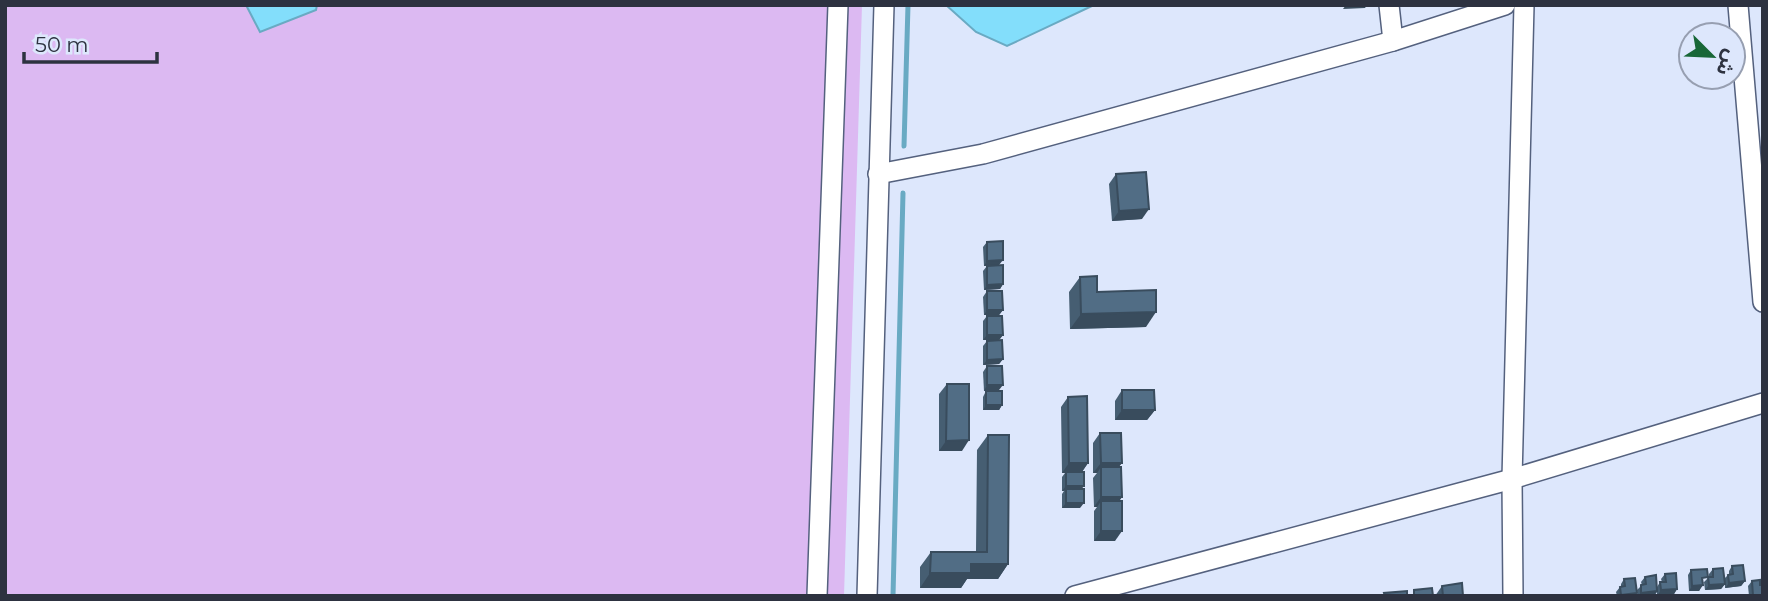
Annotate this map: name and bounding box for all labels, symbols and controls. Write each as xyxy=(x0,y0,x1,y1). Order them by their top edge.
scale bar xyxy=(24,21,158,65)
north arrow xyxy=(1677,21,1747,91)
text: 50 m xyxy=(35,32,89,57)
text: ش xyxy=(1711,46,1743,79)

